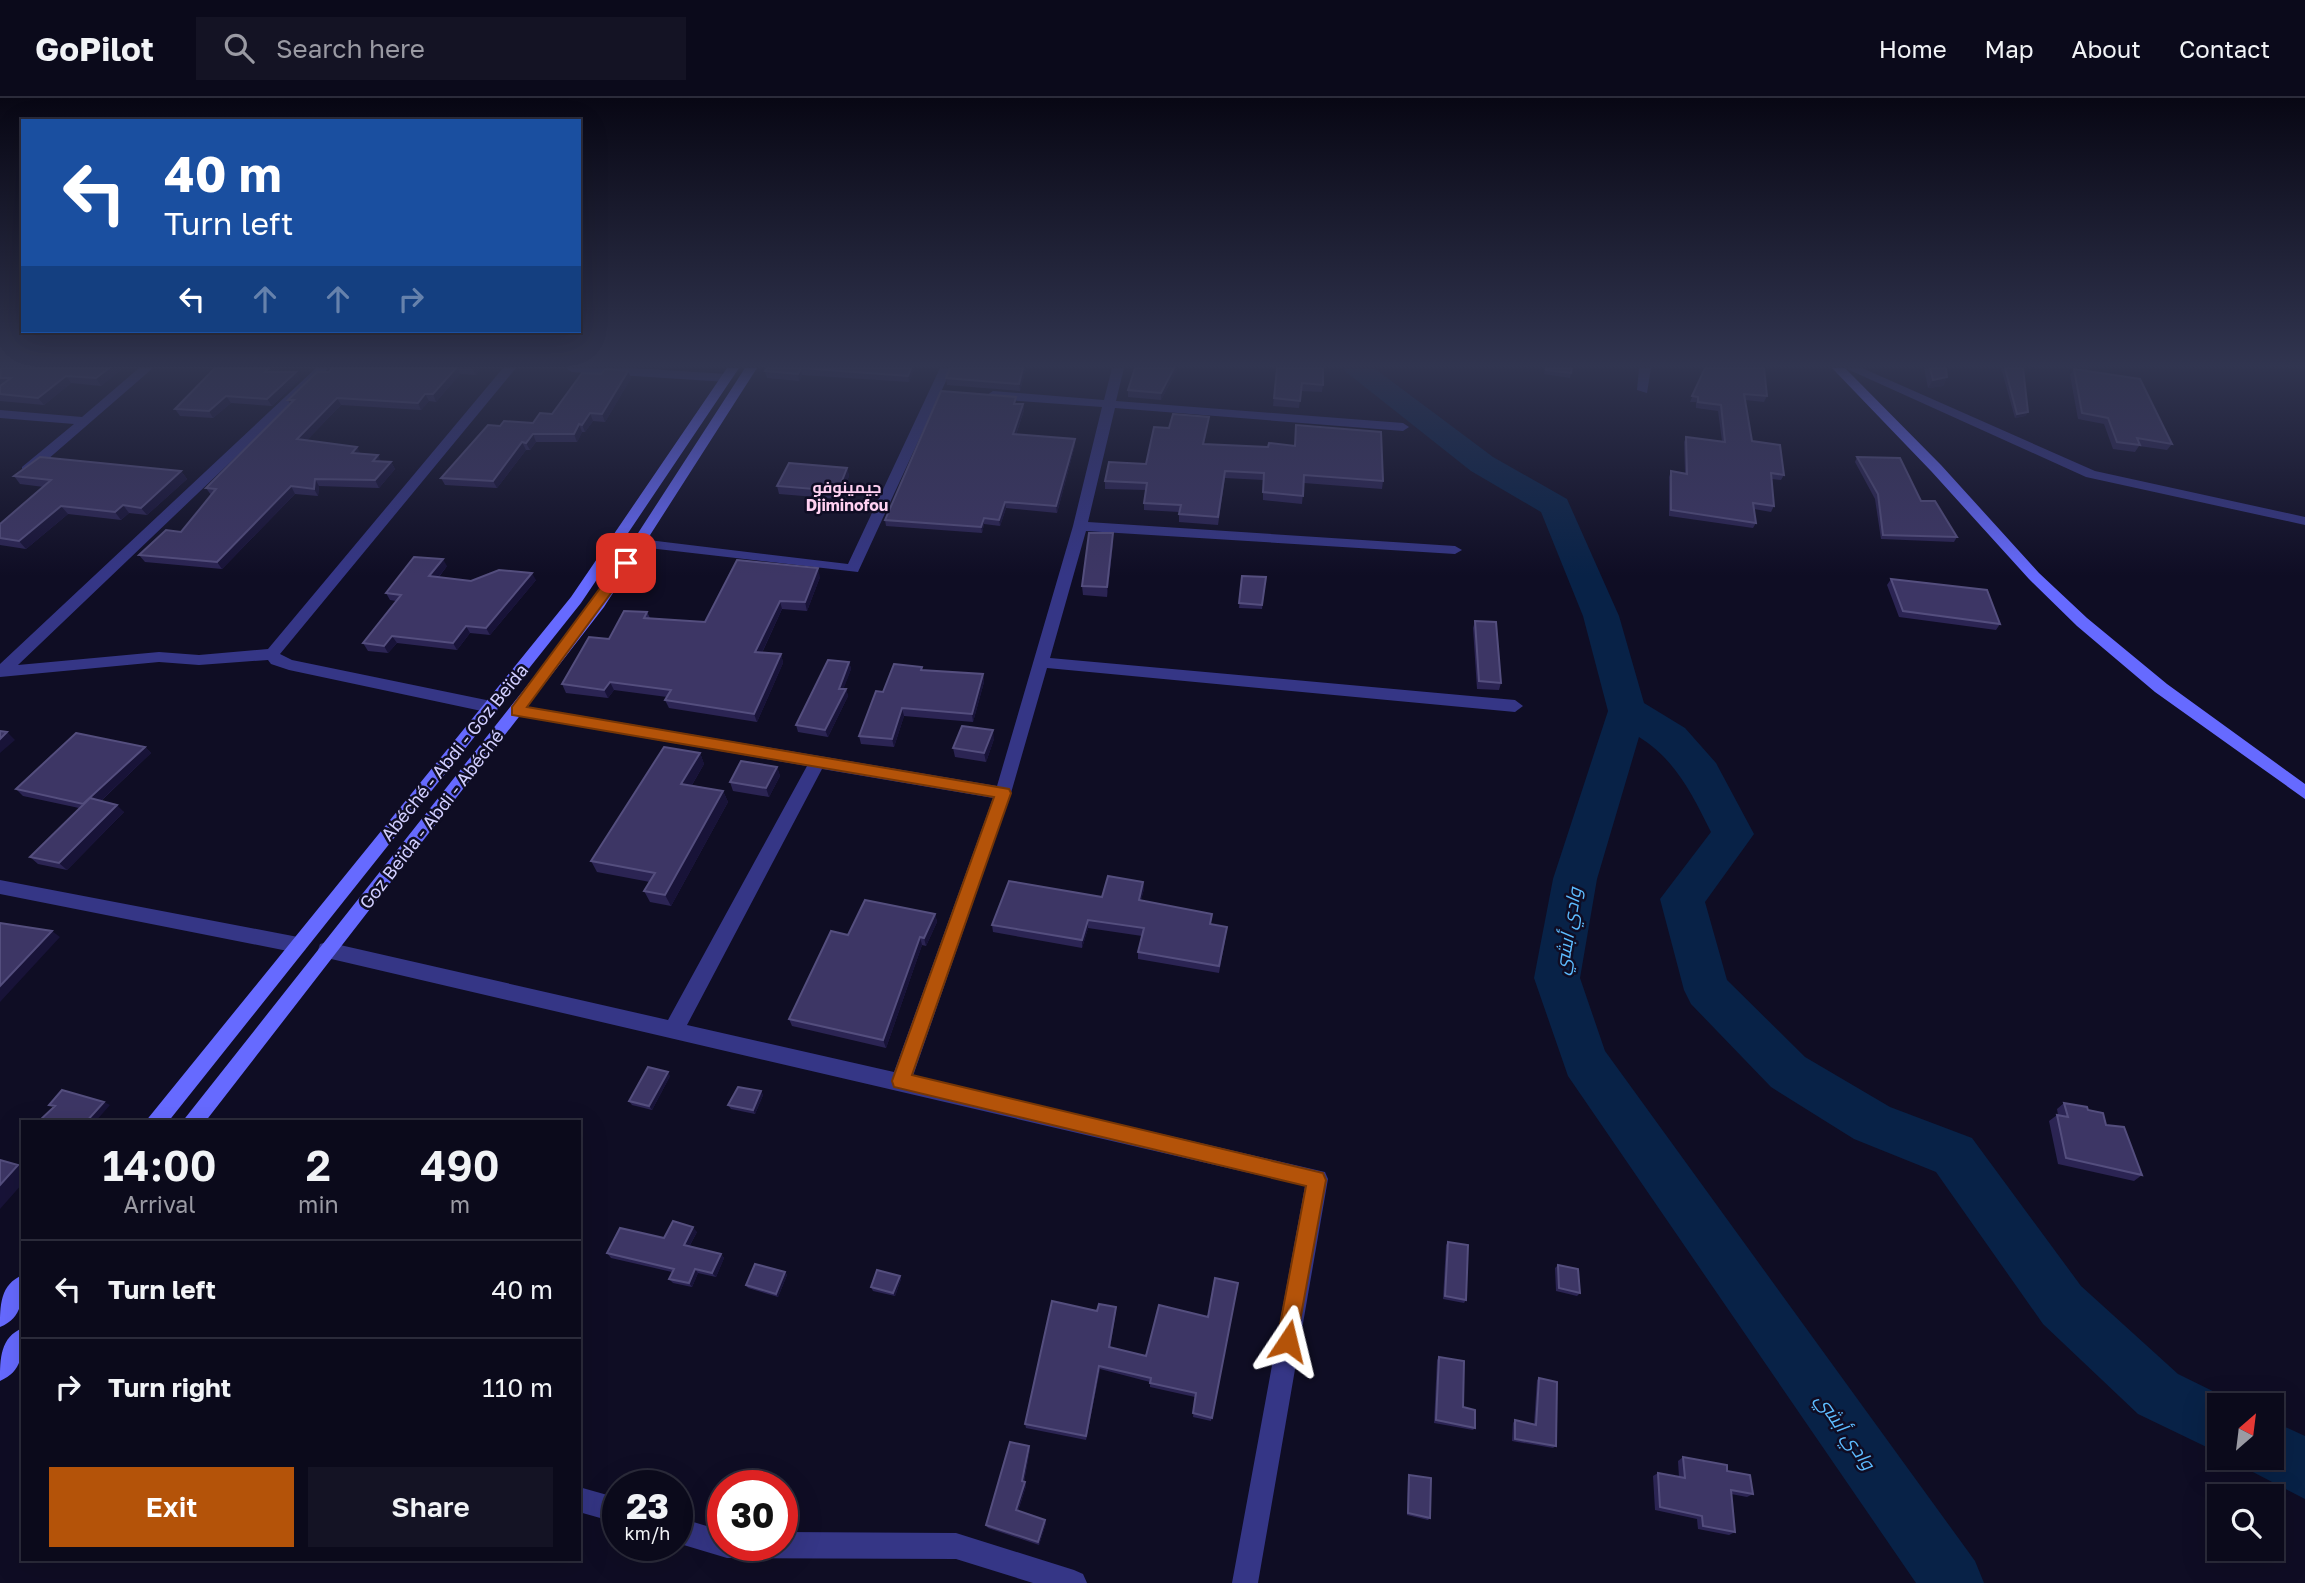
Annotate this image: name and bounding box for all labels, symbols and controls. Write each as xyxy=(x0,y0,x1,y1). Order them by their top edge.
search box xyxy=(196,17,686,80)
text: GoPilot xyxy=(35,29,154,68)
icon: search xyxy=(220,29,258,67)
text: Search here xyxy=(276,33,425,64)
text: Home xyxy=(1879,34,1947,63)
text: Map xyxy=(1985,34,2034,63)
text: About xyxy=(2072,34,2141,63)
text: Contact xyxy=(2179,34,2270,63)
text: 40 m xyxy=(164,144,282,203)
icon: left xyxy=(49,147,140,238)
text: Turn left xyxy=(164,204,293,242)
icon: left xyxy=(173,280,211,318)
icon: ahead xyxy=(246,280,284,318)
icon: ahead xyxy=(319,280,357,318)
icon: right xyxy=(392,280,430,318)
district label: جيمينوفو Djiminofou xyxy=(806,477,888,515)
pin xyxy=(596,533,656,593)
icon: arrive xyxy=(607,544,645,582)
street label: Abéché - Abdi - Goz Beïda xyxy=(376,659,532,845)
street label: Goz Beïda - Abdi - Abéché xyxy=(354,725,508,913)
water label: وادي أبشي xyxy=(1549,884,1590,977)
text: 14:00 xyxy=(102,1140,217,1190)
text: 2 xyxy=(306,1140,331,1190)
text: 490 xyxy=(420,1140,500,1190)
text: Arrival xyxy=(124,1190,196,1218)
text: min xyxy=(298,1190,339,1218)
text: m xyxy=(450,1190,470,1218)
icon: left xyxy=(49,1270,87,1308)
text: Turn left xyxy=(108,1274,216,1305)
text: 40 m xyxy=(492,1274,553,1305)
position arrow xyxy=(1251,1304,1325,1378)
icon: right xyxy=(49,1368,87,1406)
text: Turn right xyxy=(108,1372,231,1403)
text: 110 m xyxy=(482,1372,553,1403)
water label: وادي أبشي xyxy=(1807,1388,1882,1478)
north arrow xyxy=(2207,1393,2284,1470)
map controls xyxy=(2207,1393,2284,1561)
button: Exit xyxy=(49,1467,294,1547)
button: Share xyxy=(308,1467,553,1547)
speed limit sign: 30 xyxy=(707,1470,798,1561)
button: search xyxy=(2207,1484,2284,1561)
text: 23 xyxy=(626,1485,669,1527)
text: km/h xyxy=(625,1522,670,1544)

